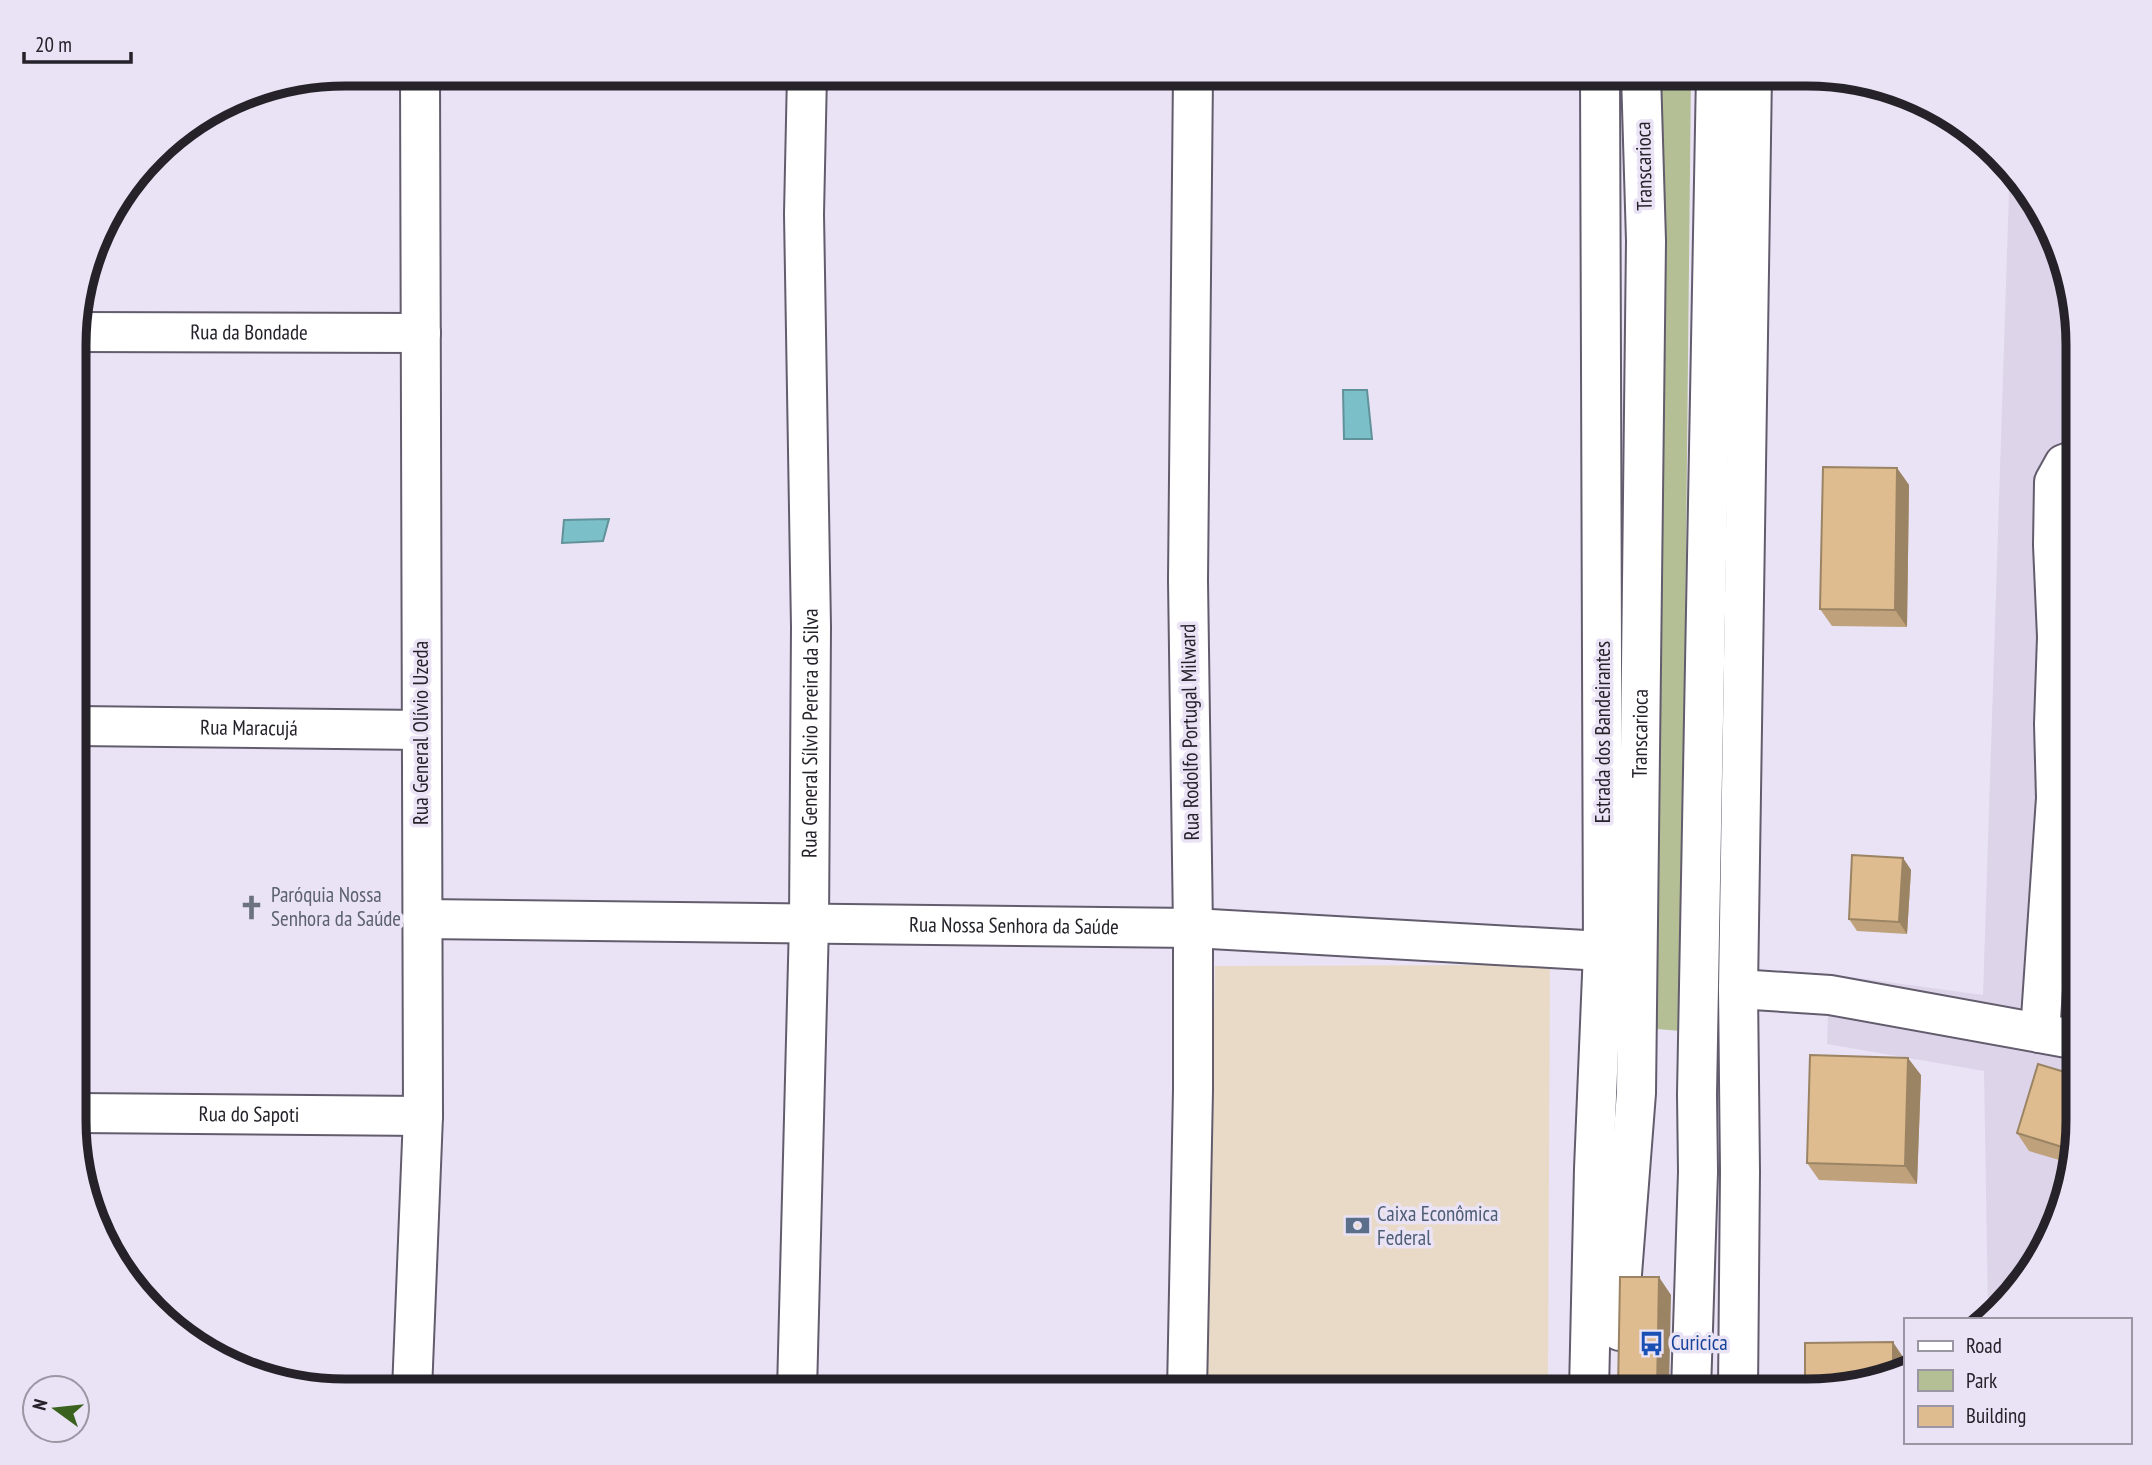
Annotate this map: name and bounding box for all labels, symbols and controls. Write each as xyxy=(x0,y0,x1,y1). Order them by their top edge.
scale bar xyxy=(24,21,131,65)
text: 20 m xyxy=(35,31,72,58)
street label: Transcarioca xyxy=(1629,121,1658,211)
street label: Rua da Bondade xyxy=(190,318,308,346)
street label: Rua General Sílvio Pereira da Silva xyxy=(795,608,824,858)
street label: Rua Rodolfo Portugal Milward xyxy=(1174,624,1205,841)
street label: Rua General Olívio Uzeda xyxy=(407,641,434,825)
street label: Estrada dos Bandeirantes xyxy=(1589,641,1616,823)
street label: Transcarioca xyxy=(1626,689,1654,778)
street label: Rua Maracujá xyxy=(200,713,298,742)
place label: Paróquia Nossa Senhora da Saúde xyxy=(271,881,401,932)
church icon: Paróquia Nossa Senhora da Saúde xyxy=(237,893,265,921)
street label: Rua Nossa Senhora da Saúde xyxy=(909,911,1119,940)
street label: Rua do Sapoti xyxy=(199,1100,299,1128)
place label: Caixa Econômica Federal xyxy=(1377,1200,1498,1251)
bank icon: Caixa Econômica Federal xyxy=(1343,1212,1371,1240)
legend xyxy=(1904,1318,2131,1444)
bus stop icon: Curicica xyxy=(1637,1329,1665,1357)
place label: Curicica xyxy=(1671,1329,1728,1356)
text: Road xyxy=(1966,1332,2002,1359)
text: Park xyxy=(1966,1367,1997,1394)
north arrow xyxy=(21,1374,91,1444)
text: N xyxy=(27,1397,52,1413)
text: Building xyxy=(1966,1402,2026,1429)

